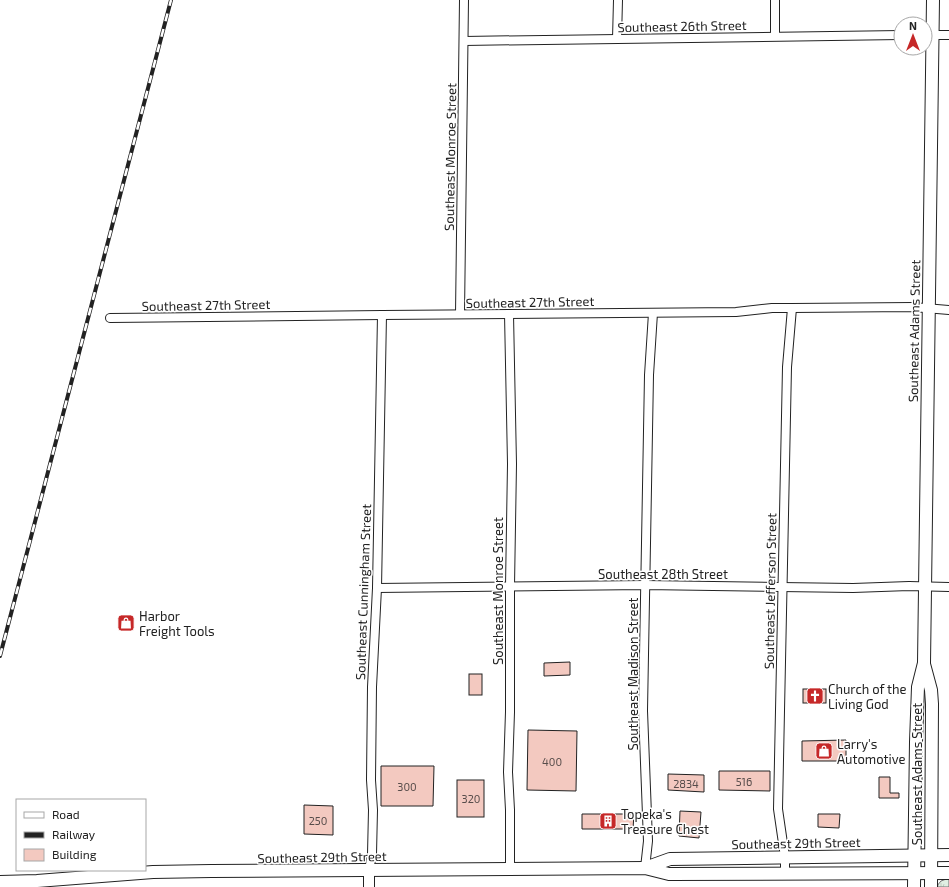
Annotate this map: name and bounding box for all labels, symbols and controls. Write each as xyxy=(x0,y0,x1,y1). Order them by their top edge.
north arrow xyxy=(893,16,933,56)
street label: Southeast 26th Street xyxy=(617,17,747,35)
text: N xyxy=(909,19,917,32)
street label: Southeast Monroe Street xyxy=(441,83,459,231)
street label: Southeast Adams Street xyxy=(905,260,923,402)
street label: Southeast 27th Street xyxy=(466,293,595,311)
street label: Southeast 27th Street xyxy=(142,296,271,314)
street label: Southeast Cunningham Street xyxy=(352,504,374,680)
street label: Southeast Jefferson Street xyxy=(761,513,779,669)
street label: Southeast Monroe Street xyxy=(490,517,506,665)
street label: Southeast 28th Street xyxy=(598,566,728,582)
street label: Southeast Madison Street xyxy=(625,597,641,750)
place label: Harbor Freight Tools xyxy=(139,608,215,639)
shop icon: Harbor Freight Tools xyxy=(116,613,136,633)
place label: Church of the Living God xyxy=(828,681,906,712)
church icon: Church of the Living God xyxy=(805,686,825,706)
street label: Southeast Adams Street xyxy=(909,703,925,845)
place label: Larry's Automotive xyxy=(837,736,906,767)
shop icon: Larry's Automotive xyxy=(814,741,834,761)
house number: 400 xyxy=(542,755,562,768)
house number: 516 xyxy=(736,775,752,788)
house number: 2834 xyxy=(673,777,699,790)
house number: 300 xyxy=(397,780,417,793)
house number: 320 xyxy=(462,792,480,805)
legend xyxy=(16,799,146,871)
place label: Topeka's Treasure Chest xyxy=(621,806,709,837)
text: Road xyxy=(52,807,80,821)
building icon: Topeka's Treasure Chest xyxy=(598,811,618,831)
house number: 250 xyxy=(309,814,327,827)
text: Railway xyxy=(52,827,96,841)
street label: Southeast 29th Street xyxy=(731,834,861,852)
text: Building xyxy=(52,847,97,861)
street label: Southeast 29th Street xyxy=(257,848,387,866)

